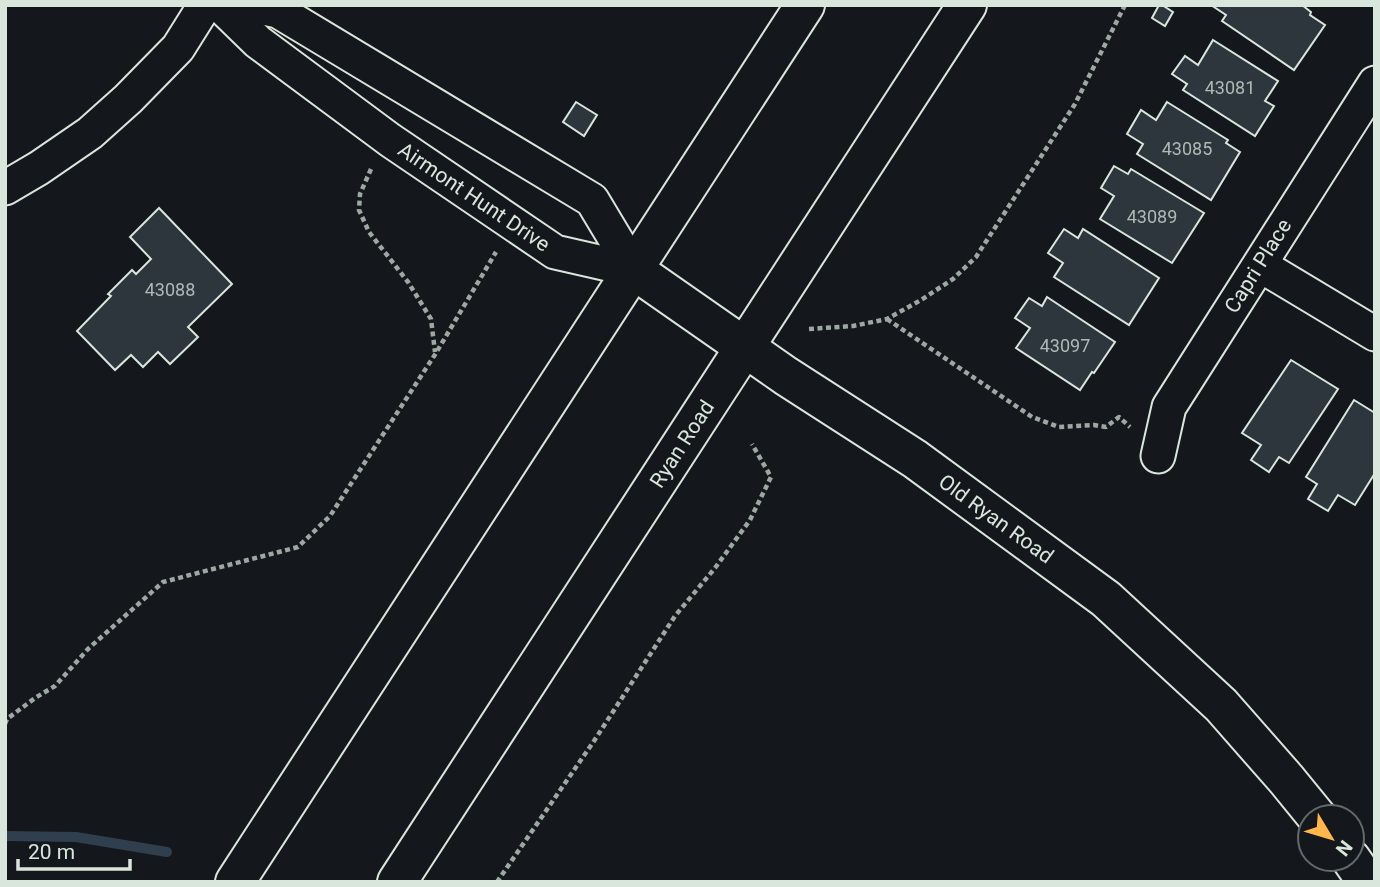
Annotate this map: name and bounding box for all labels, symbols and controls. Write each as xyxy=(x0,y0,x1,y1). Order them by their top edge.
house number: 43081 xyxy=(1205,77,1255,98)
street label: Airmont Hunt Drive xyxy=(394,137,554,257)
house number: 43085 xyxy=(1162,138,1212,159)
house number: 43089 xyxy=(1127,206,1177,227)
street label: Capri Place xyxy=(1220,215,1296,317)
house number: 43088 xyxy=(145,279,195,300)
house number: 43097 xyxy=(1040,335,1090,356)
street label: Ryan Road xyxy=(645,396,719,492)
street label: Old Ryan Road xyxy=(934,469,1058,569)
north arrow xyxy=(1296,803,1366,873)
scale bar xyxy=(18,828,130,872)
text: N xyxy=(1331,836,1357,861)
text: 20 m xyxy=(28,840,75,864)

